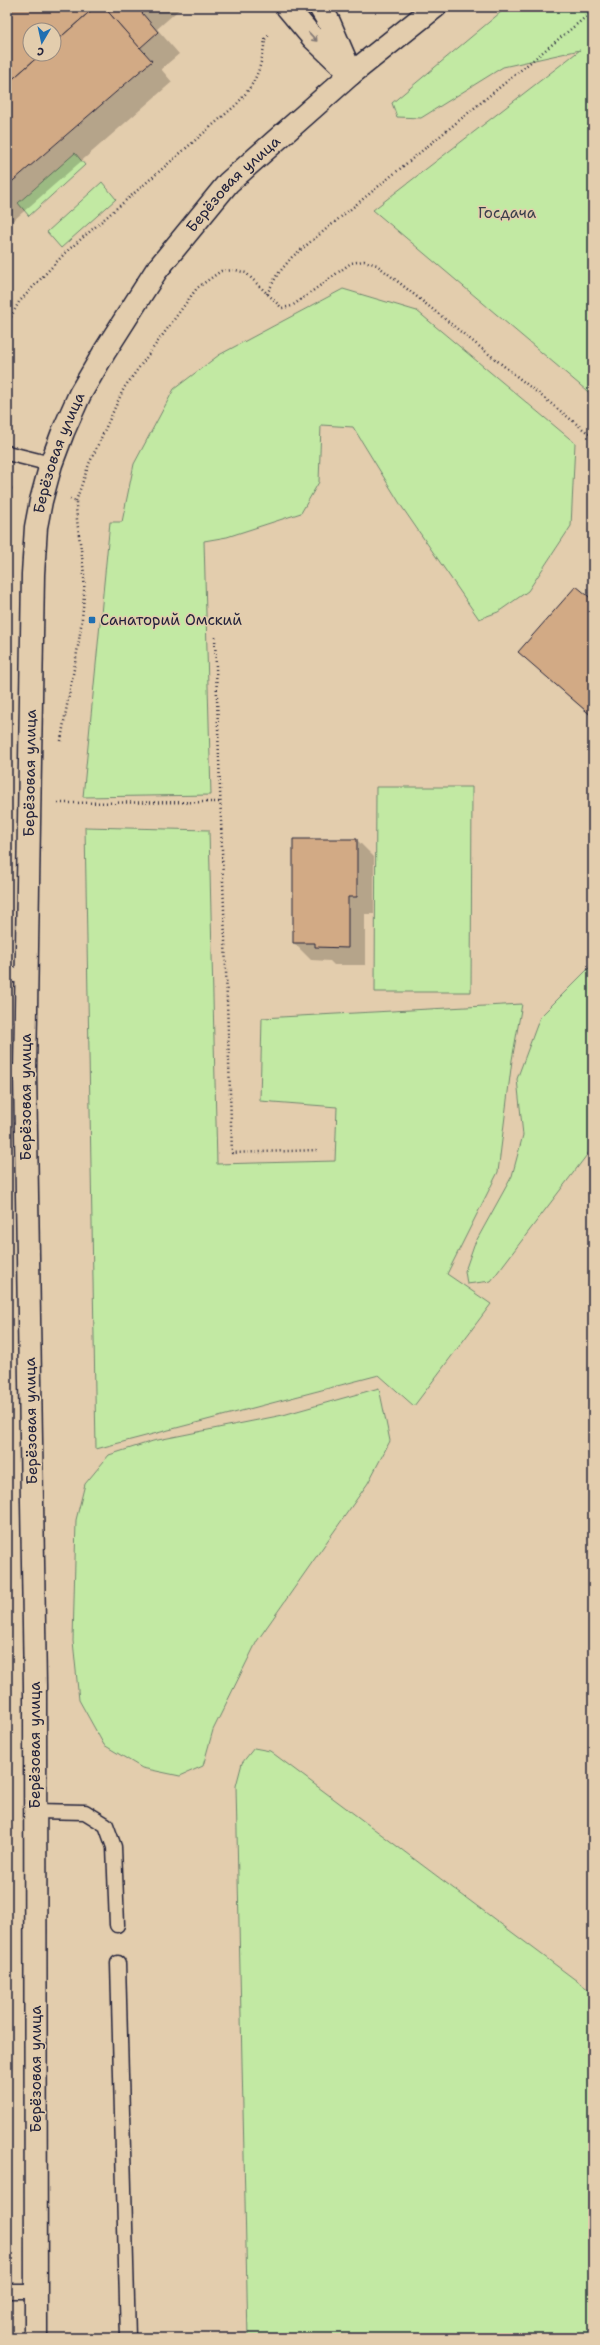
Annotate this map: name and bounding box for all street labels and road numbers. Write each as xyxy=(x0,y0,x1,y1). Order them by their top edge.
street label: Берёзовая улица xyxy=(182,131,285,236)
street label: Берёзовая улица xyxy=(29,388,90,515)
street label: Берёзовая улица xyxy=(19,709,41,837)
street label: Берёзовая улица xyxy=(16,1033,36,1161)
street label: Берёзовая улица xyxy=(20,1356,42,1485)
street label: Берёзовая улица xyxy=(25,1681,45,1809)
street label: Берёзовая улица xyxy=(26,2005,46,2133)

